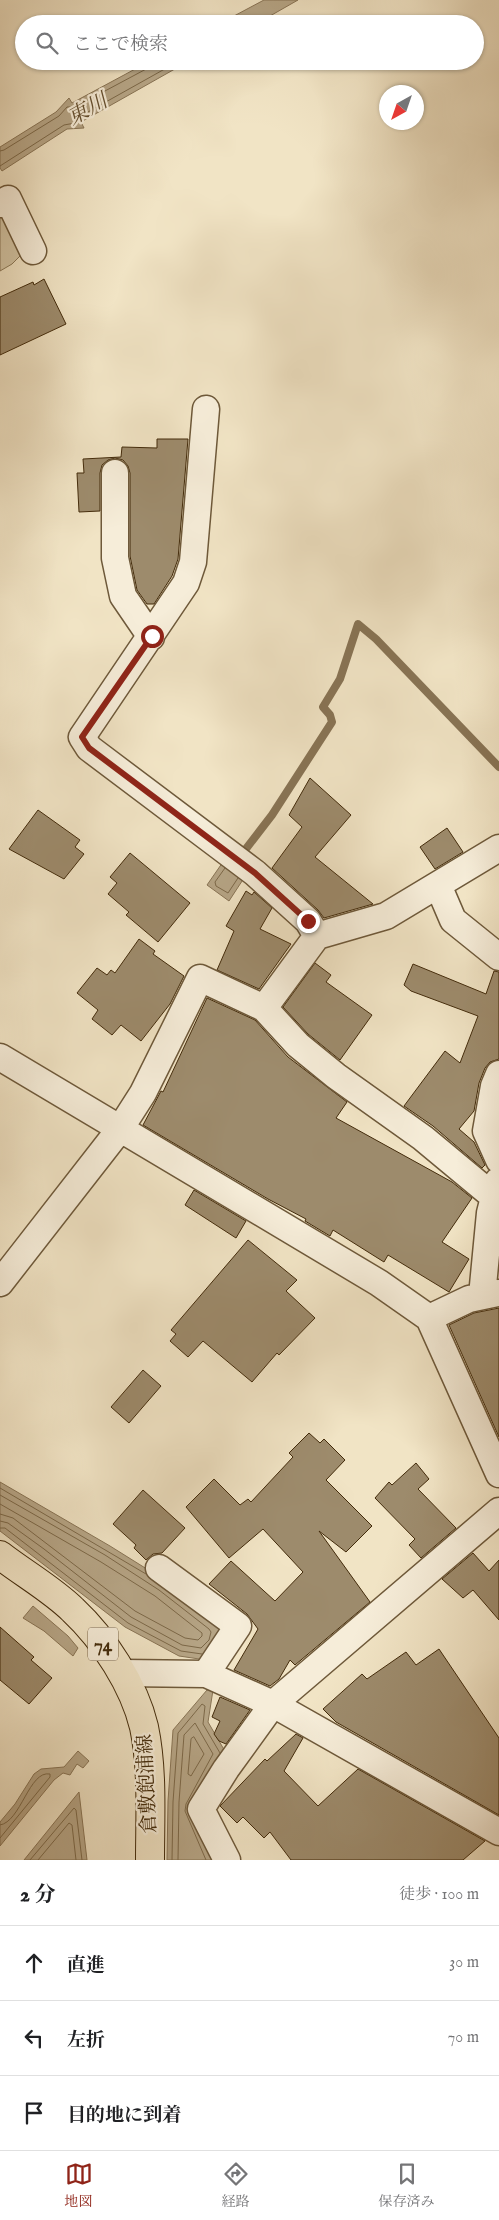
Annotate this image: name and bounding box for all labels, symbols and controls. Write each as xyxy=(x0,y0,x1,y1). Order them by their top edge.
search box xyxy=(15,15,484,70)
icon: search xyxy=(33,29,61,57)
text: ここで検索 xyxy=(73,33,168,57)
north arrow xyxy=(379,85,424,130)
water label: 東川 xyxy=(63,87,114,132)
route start xyxy=(141,625,164,648)
route end xyxy=(297,910,320,933)
road number: 74 xyxy=(88,1628,118,1660)
street label: 倉敷飽浦線 xyxy=(132,1733,163,1835)
text: 2 分 xyxy=(20,1882,55,1909)
text: 徒歩 · 100 m xyxy=(399,1885,479,1905)
icon: ahead xyxy=(20,1949,48,1977)
text: 30 m xyxy=(449,1953,479,1973)
text: 直進 xyxy=(67,1954,105,1978)
icon: left xyxy=(20,2024,48,2052)
text: 70 m xyxy=(448,2028,479,2048)
text: 左折 xyxy=(67,2029,105,2053)
icon: arrive xyxy=(20,2099,48,2127)
text: 目的地に到着 xyxy=(67,2104,181,2128)
tab: 地図 xyxy=(65,2160,93,2211)
tab: 経路 xyxy=(222,2160,250,2211)
tab: 保存済み xyxy=(379,2160,435,2211)

